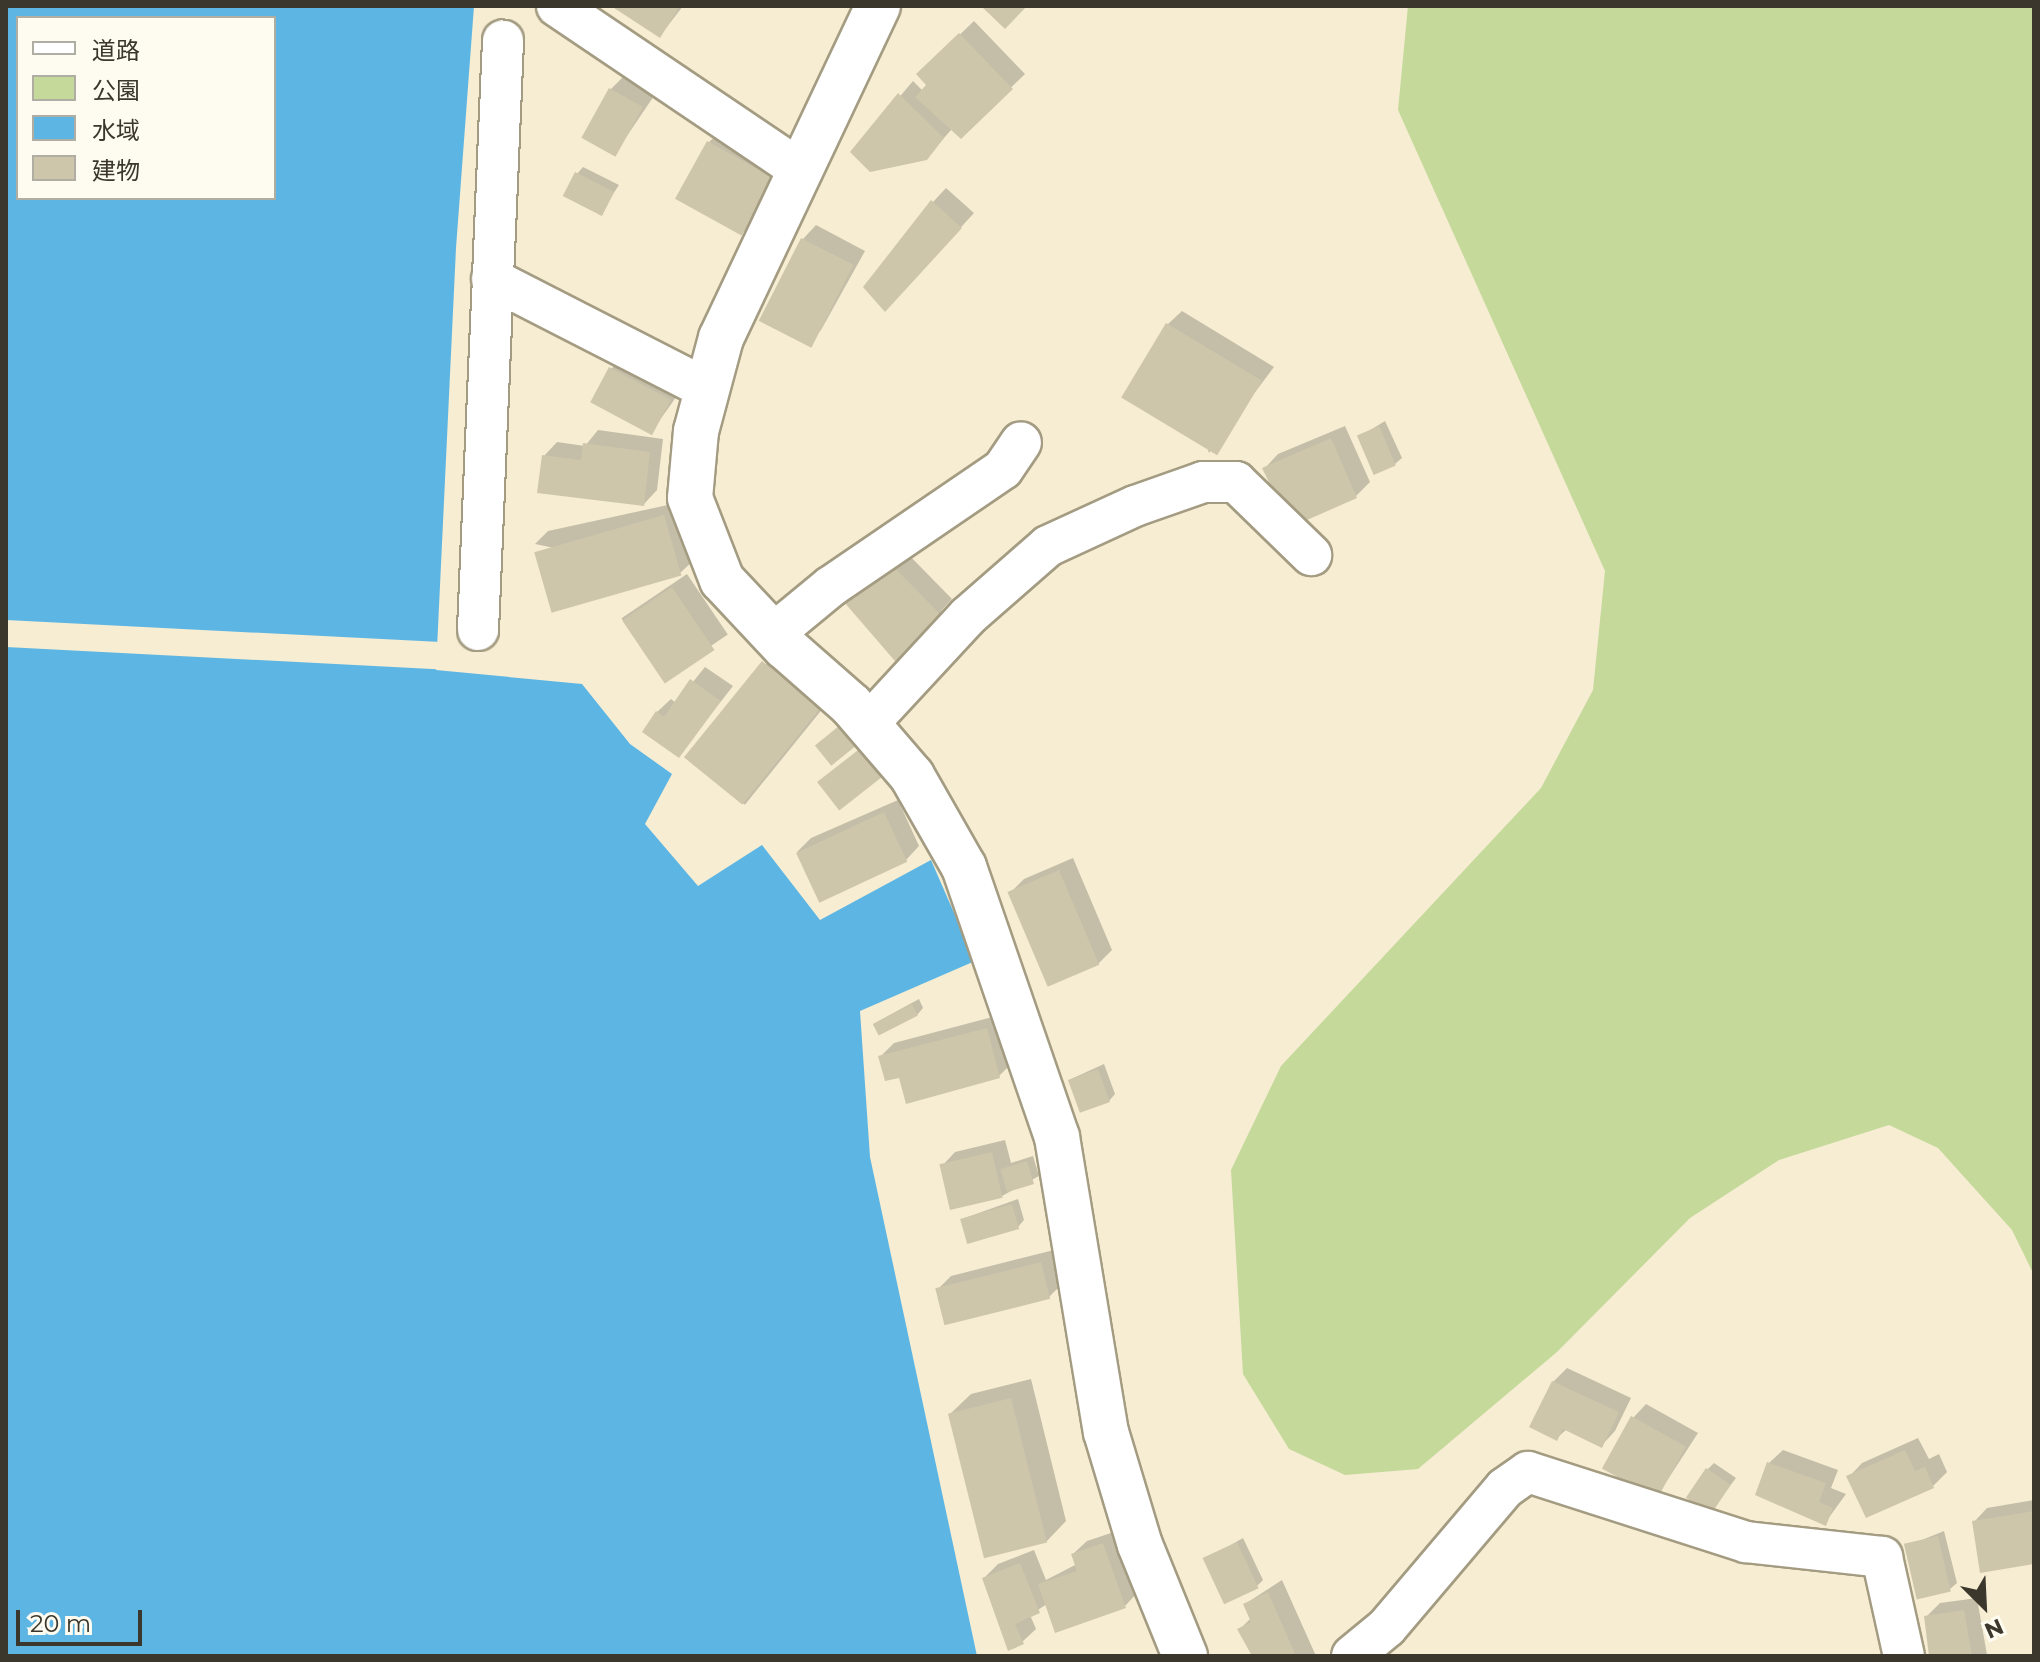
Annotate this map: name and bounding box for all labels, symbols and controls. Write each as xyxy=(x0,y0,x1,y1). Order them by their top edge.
legend xyxy=(16,16,276,200)
text: 道路 xyxy=(92,36,140,65)
text: 公園 xyxy=(92,76,140,105)
text: 水域 xyxy=(92,116,140,145)
text: 建物 xyxy=(92,156,140,185)
north arrow xyxy=(1944,1566,2024,1646)
scale bar xyxy=(20,1594,146,1644)
text: 20 m xyxy=(30,1609,91,1638)
text: N xyxy=(1980,1612,2008,1644)

